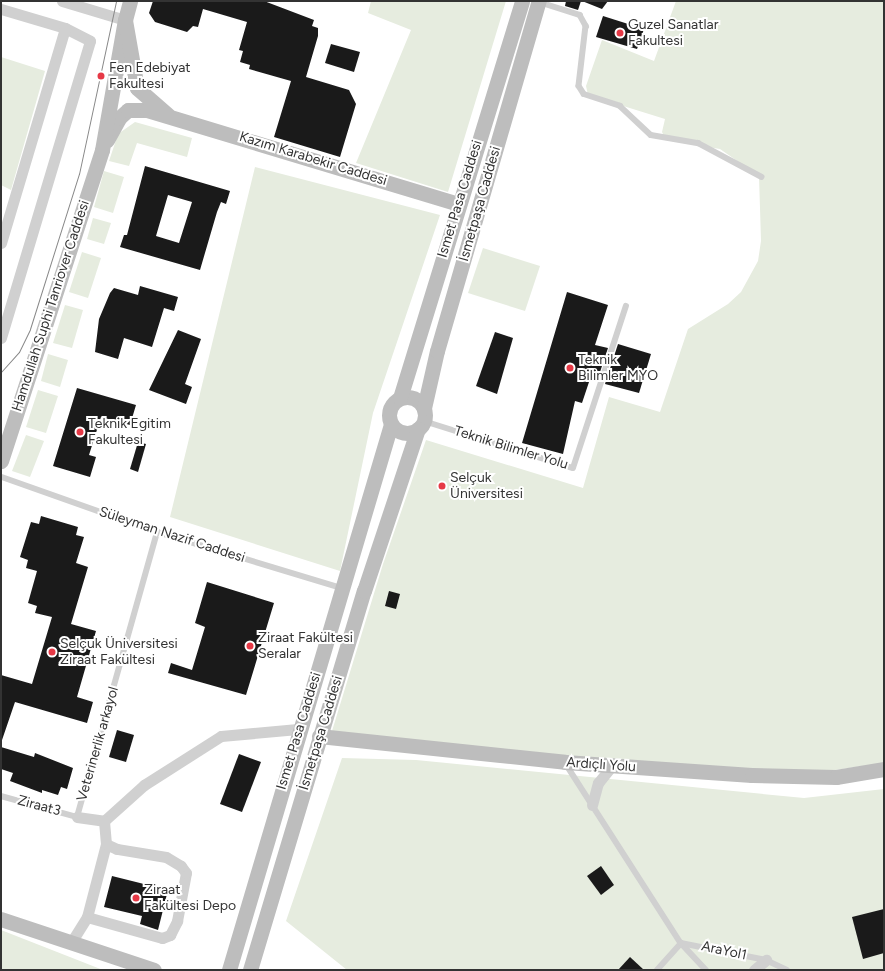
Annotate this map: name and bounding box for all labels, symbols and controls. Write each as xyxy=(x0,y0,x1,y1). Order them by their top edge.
place label: Guzel Sanatlar Fakultesi xyxy=(628,17,718,50)
marker: Guzel Sanatlar Fakultesi xyxy=(615,28,625,38)
place label: Fen Edebiyat Fakultesi xyxy=(109,60,191,92)
marker: Fen Edebiyat Fakultesi xyxy=(96,71,106,81)
street label: Kazım Karabekir Caddesi xyxy=(237,129,389,189)
street label: Ismet Pasa Caddesi xyxy=(434,138,486,260)
street label: İsmetpaşa Caddesi xyxy=(456,145,504,263)
street label: Hamdullah Suphi Tanriover Caddesi xyxy=(9,198,93,414)
place label: Teknik Bilimler MYO xyxy=(578,352,658,384)
marker: Teknik Bilimler MYO xyxy=(565,363,575,373)
place label: Teknik Egitim Fakultesi xyxy=(88,416,171,448)
street label: Teknik Bilimler Yolu xyxy=(452,423,570,473)
marker: Teknik Egitim Fakultesi xyxy=(75,427,85,437)
place label: Selçuk Üniversitesi xyxy=(450,470,523,502)
marker: Selçuk Üniversitesi xyxy=(437,481,447,491)
street label: Süleyman Nazif Caddesi xyxy=(97,503,247,567)
place label: Ziraat Fakültesi Seralar xyxy=(258,630,353,662)
place label: Selçuk Üniversitesi Ziraat Fakültesi xyxy=(60,636,178,668)
marker: Ziraat Fakültesi Seralar xyxy=(245,641,255,651)
marker: Selçuk Üniversitesi Ziraat Fakültesi xyxy=(47,647,57,657)
street label: Ismet Pasa Caddesi xyxy=(273,670,325,792)
street label: İsmetpaşa Caddesi xyxy=(296,674,346,792)
street label: Veterinerlik arkayol xyxy=(74,685,122,803)
street label: Ardıçlı Yolu xyxy=(566,754,636,776)
street label: Ziraat3 xyxy=(16,792,62,820)
place label: Ziraat Fakültesi Depo xyxy=(144,882,236,914)
marker: Ziraat Fakültesi Depo xyxy=(131,893,141,903)
street label: AraYol1 xyxy=(700,938,748,964)

